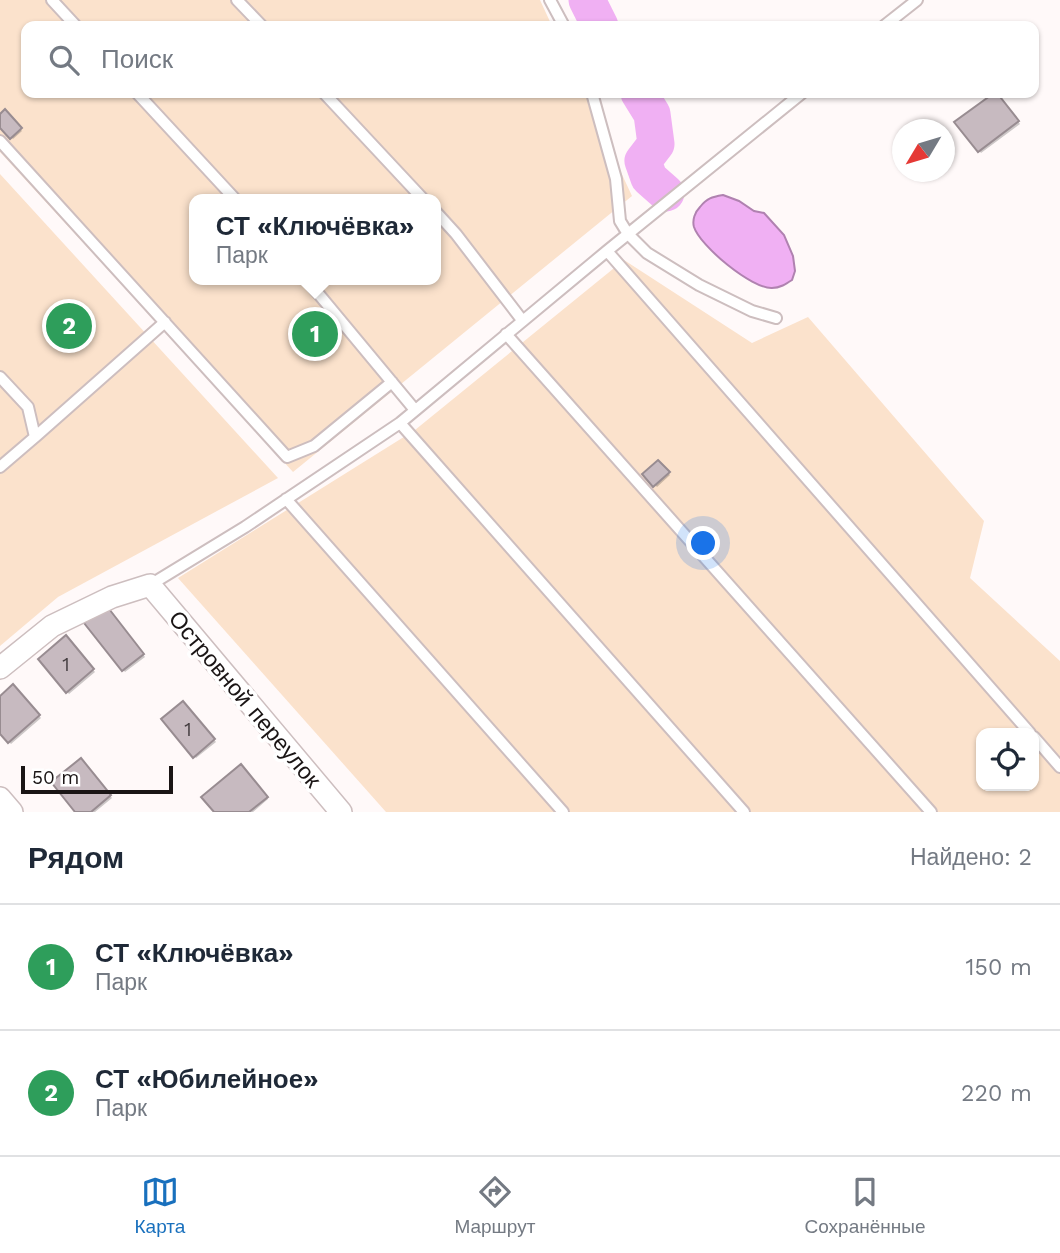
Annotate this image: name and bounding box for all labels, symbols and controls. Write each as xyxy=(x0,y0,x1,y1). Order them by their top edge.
search box xyxy=(21,21,1039,98)
icon: search xyxy=(45,41,83,79)
text: Поиск xyxy=(101,44,173,74)
north arrow xyxy=(892,119,955,182)
popup xyxy=(189,194,441,285)
text: СТ «Ключёвка» xyxy=(216,211,414,241)
text: Парк xyxy=(216,242,268,269)
pin: 2 xyxy=(46,300,92,352)
pin: 1 xyxy=(292,308,338,360)
your location xyxy=(686,526,720,560)
street label: Островной переулок xyxy=(163,606,327,794)
house number: 1 xyxy=(62,653,70,676)
house number: 1 xyxy=(184,718,192,741)
map controls xyxy=(976,728,1039,791)
button: locate xyxy=(976,728,1039,791)
scale bar xyxy=(21,763,173,795)
text: 50 m xyxy=(32,766,79,789)
text: Рядом xyxy=(28,840,124,875)
text: Найдено: 2 xyxy=(910,844,1032,871)
text: СТ «Ключёвка» xyxy=(95,938,293,968)
text: 1 xyxy=(46,954,56,981)
text: 150 m xyxy=(966,954,1032,981)
text: Парк xyxy=(95,969,147,996)
text: СТ «Юбилейное» xyxy=(95,1064,318,1094)
text: 2 xyxy=(44,1080,58,1107)
text: 220 m xyxy=(961,1080,1032,1107)
text: Парк xyxy=(95,1095,147,1122)
tab: Карта xyxy=(135,1173,185,1238)
tab: Маршрут xyxy=(454,1173,535,1238)
tab: Сохранённые xyxy=(804,1173,925,1238)

